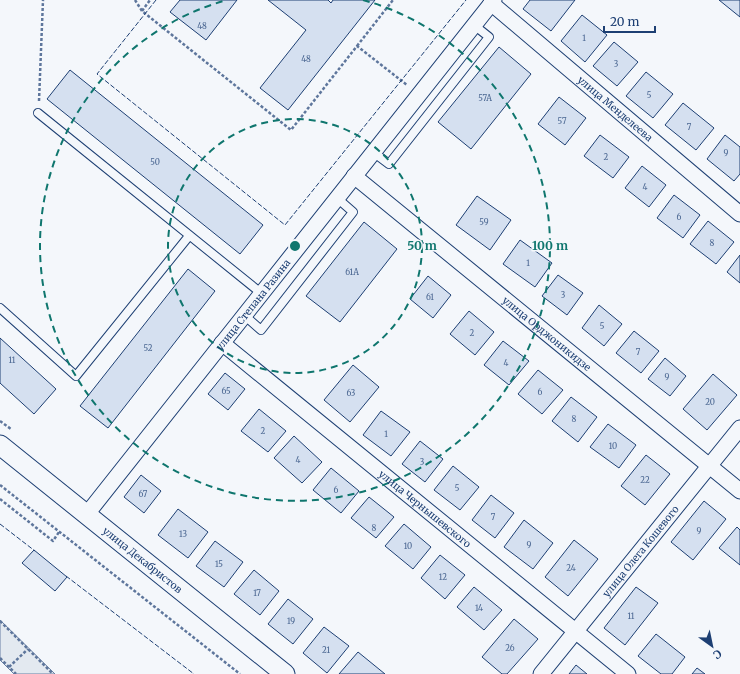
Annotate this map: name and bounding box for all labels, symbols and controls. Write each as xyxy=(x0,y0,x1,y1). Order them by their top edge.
scale bar xyxy=(604,8,655,34)
text: 20 m xyxy=(610,14,639,29)
house number: 48 xyxy=(197,21,207,31)
house number: 1 xyxy=(582,33,586,43)
house number: 48 xyxy=(301,54,311,64)
house number: 3 xyxy=(614,59,619,69)
street label: улица Менделеева xyxy=(575,73,656,144)
house number: 5 xyxy=(647,90,652,100)
house number: 57А xyxy=(478,93,492,103)
house number: 57 xyxy=(558,116,567,126)
house number: 7 xyxy=(687,122,692,132)
house number: 9 xyxy=(724,148,729,158)
house number: 2 xyxy=(604,152,609,162)
house number: 50 xyxy=(150,157,160,167)
house number: 4 xyxy=(643,182,648,192)
house number: 6 xyxy=(677,212,682,222)
house number: 59 xyxy=(479,217,489,227)
text: 50 m xyxy=(407,238,437,253)
text: 100 m xyxy=(532,238,568,253)
house number: 8 xyxy=(710,238,715,248)
centre of rings xyxy=(288,239,302,253)
street label: улица Степана Разина xyxy=(213,256,293,353)
house number: 1 xyxy=(526,258,530,268)
house number: 61А xyxy=(345,267,359,277)
house number: 3 xyxy=(561,290,566,300)
house number: 61 xyxy=(426,292,434,302)
street label: улица Орджоникидзе xyxy=(500,293,594,373)
house number: 5 xyxy=(600,321,605,331)
house number: 2 xyxy=(470,328,475,338)
house number: 52 xyxy=(143,343,153,353)
house number: 7 xyxy=(636,347,641,357)
house number: 11 xyxy=(9,355,16,365)
house number: 4 xyxy=(504,358,509,368)
house number: 9 xyxy=(665,372,670,382)
house number: 65 xyxy=(221,386,231,396)
house number: 6 xyxy=(538,387,543,397)
house number: 63 xyxy=(347,388,356,398)
house number: 20 xyxy=(705,397,715,407)
house number: 8 xyxy=(572,414,577,424)
house number: 2 xyxy=(261,426,266,436)
house number: 1 xyxy=(384,429,388,439)
house number: 10 xyxy=(609,441,617,451)
house number: 4 xyxy=(296,455,301,465)
house number: 3 xyxy=(420,457,425,467)
street label: улица Чернышевского xyxy=(376,467,474,550)
house number: 22 xyxy=(640,475,650,485)
house number: 5 xyxy=(455,483,460,493)
house number: 6 xyxy=(334,485,339,495)
house number: 67 xyxy=(139,489,148,499)
street label: улица Олега Кошевого xyxy=(599,503,681,600)
house number: 7 xyxy=(491,512,496,522)
house number: 8 xyxy=(372,523,377,533)
street label: улица Декабристов xyxy=(100,524,185,596)
house number: 9 xyxy=(697,526,702,536)
house number: 13 xyxy=(179,529,187,539)
house number: 9 xyxy=(527,540,532,550)
house number: 10 xyxy=(404,541,412,551)
house number: 15 xyxy=(215,559,223,569)
house number: 24 xyxy=(566,563,576,573)
house number: 12 xyxy=(439,572,447,582)
house number: 17 xyxy=(253,588,261,598)
house number: 14 xyxy=(475,603,483,613)
house number: 11 xyxy=(628,611,635,621)
house number: 19 xyxy=(287,616,295,626)
north arrow xyxy=(692,626,732,666)
house number: 26 xyxy=(505,643,515,653)
house number: 21 xyxy=(322,645,330,655)
text: С xyxy=(711,647,724,662)

